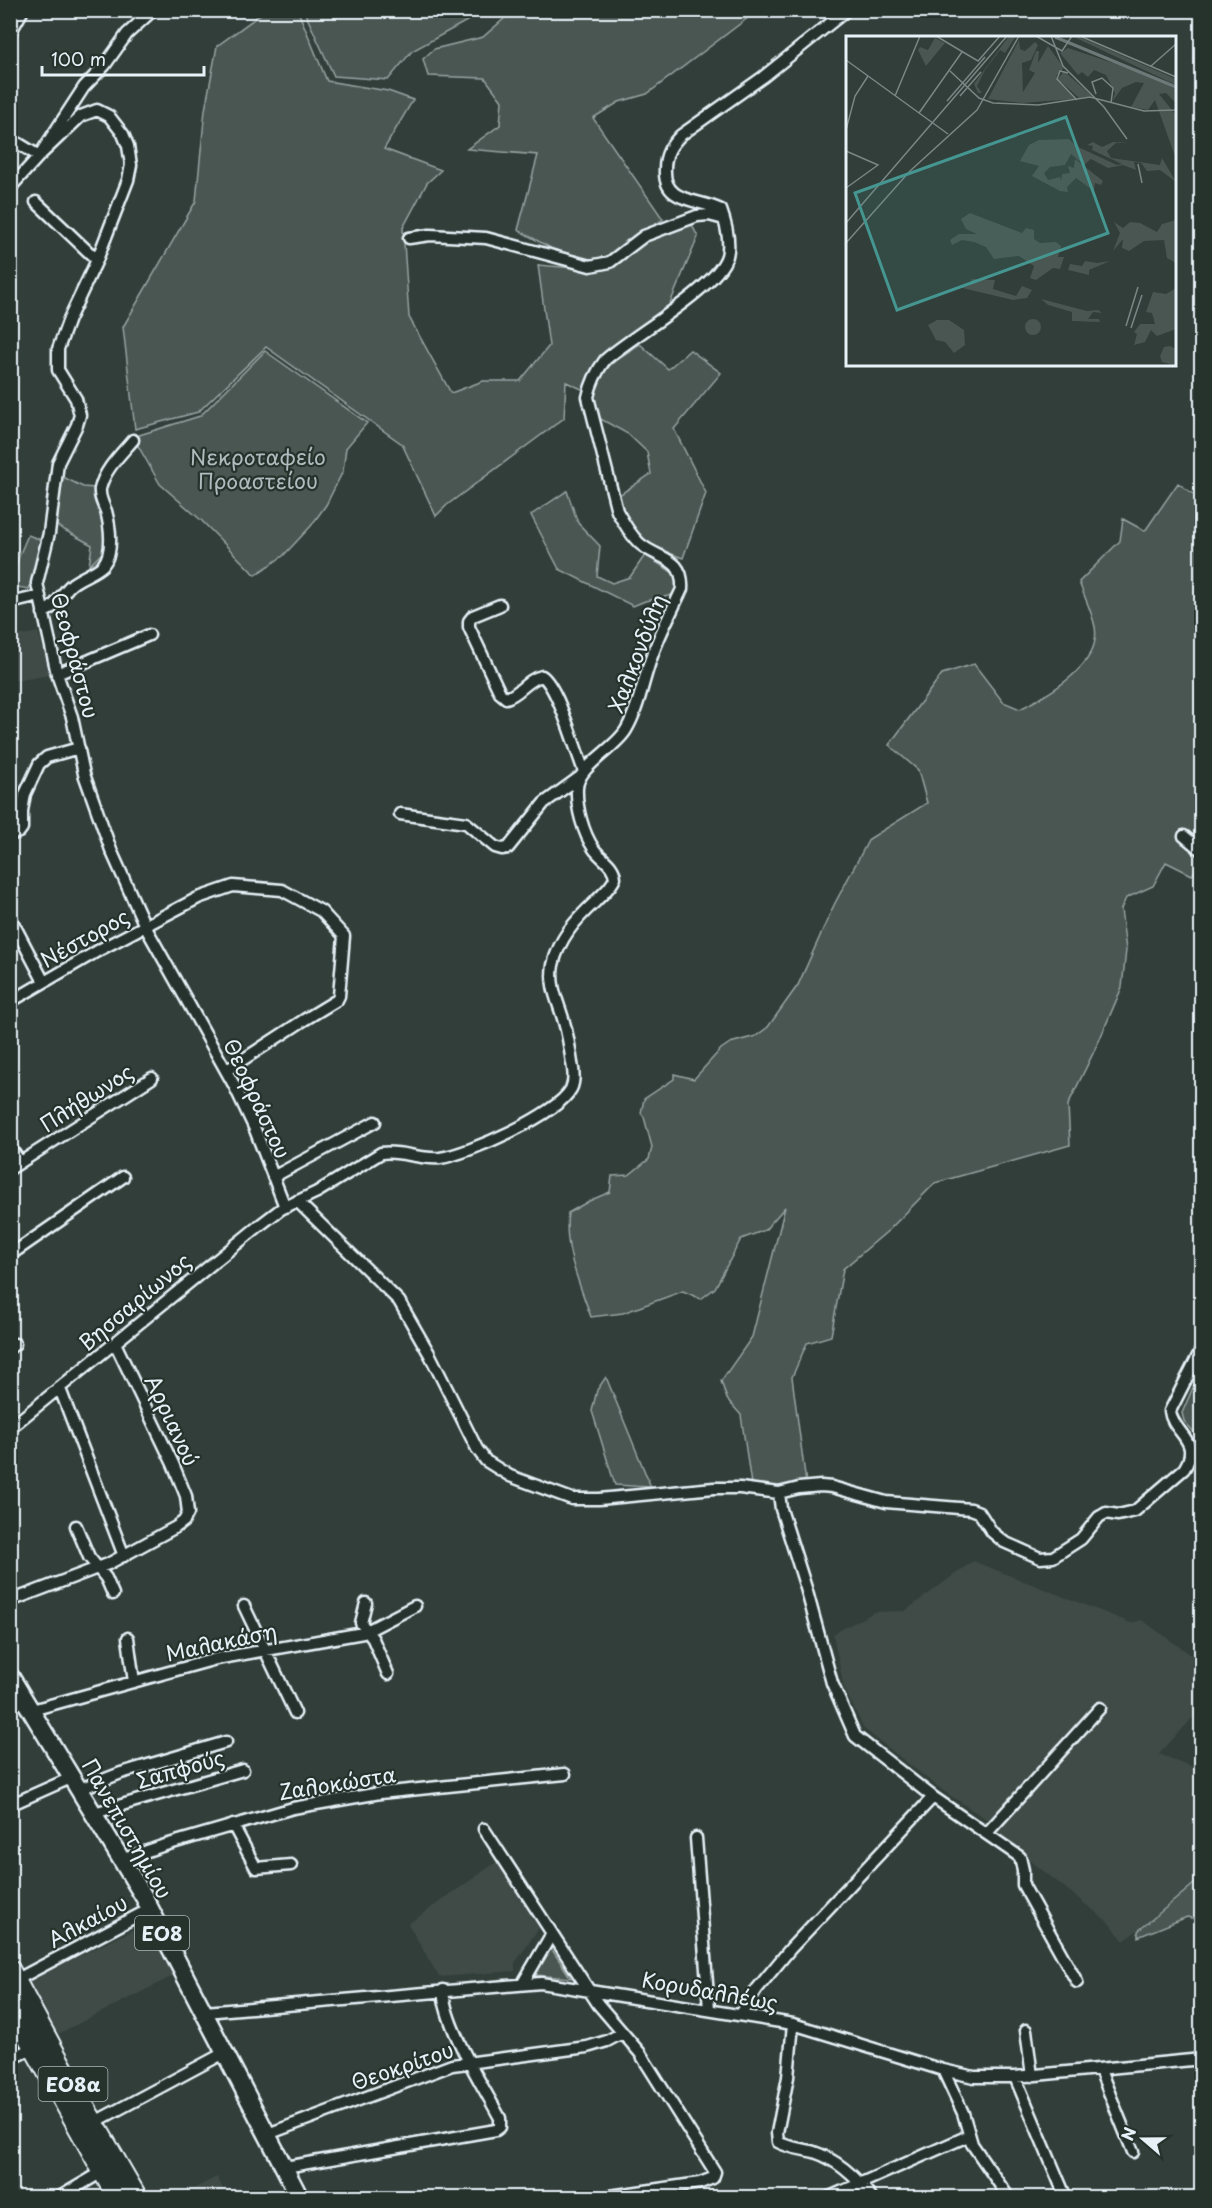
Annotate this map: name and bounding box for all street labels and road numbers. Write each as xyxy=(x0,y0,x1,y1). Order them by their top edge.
street label: Θεοφράστου xyxy=(44,588,108,722)
street label: Χαλκονδύλη xyxy=(599,589,673,717)
street label: Νέστορος xyxy=(34,899,134,975)
street label: Θεοφράστου xyxy=(216,1033,300,1163)
street label: Πλήθωνος xyxy=(33,1055,139,1139)
street label: Βησσαρίωνος xyxy=(71,1245,197,1357)
street label: Αρριανού xyxy=(138,1369,208,1471)
street label: Μαλακάση xyxy=(163,1614,279,1668)
street label: Σαπφούς xyxy=(132,1740,228,1796)
street label: Πανεπιστημίου xyxy=(75,1752,181,1904)
street label: Ζαλοκώστα xyxy=(276,1757,398,1807)
street label: Αλκαίου xyxy=(41,1886,133,1954)
road number: ΕΟ8 xyxy=(135,1916,189,1950)
street label: Κορυδαλλέως xyxy=(639,1962,781,2018)
street label: Θεοκρίτου xyxy=(346,2033,458,2097)
road number: ΕΟ8α xyxy=(38,2067,107,2101)

